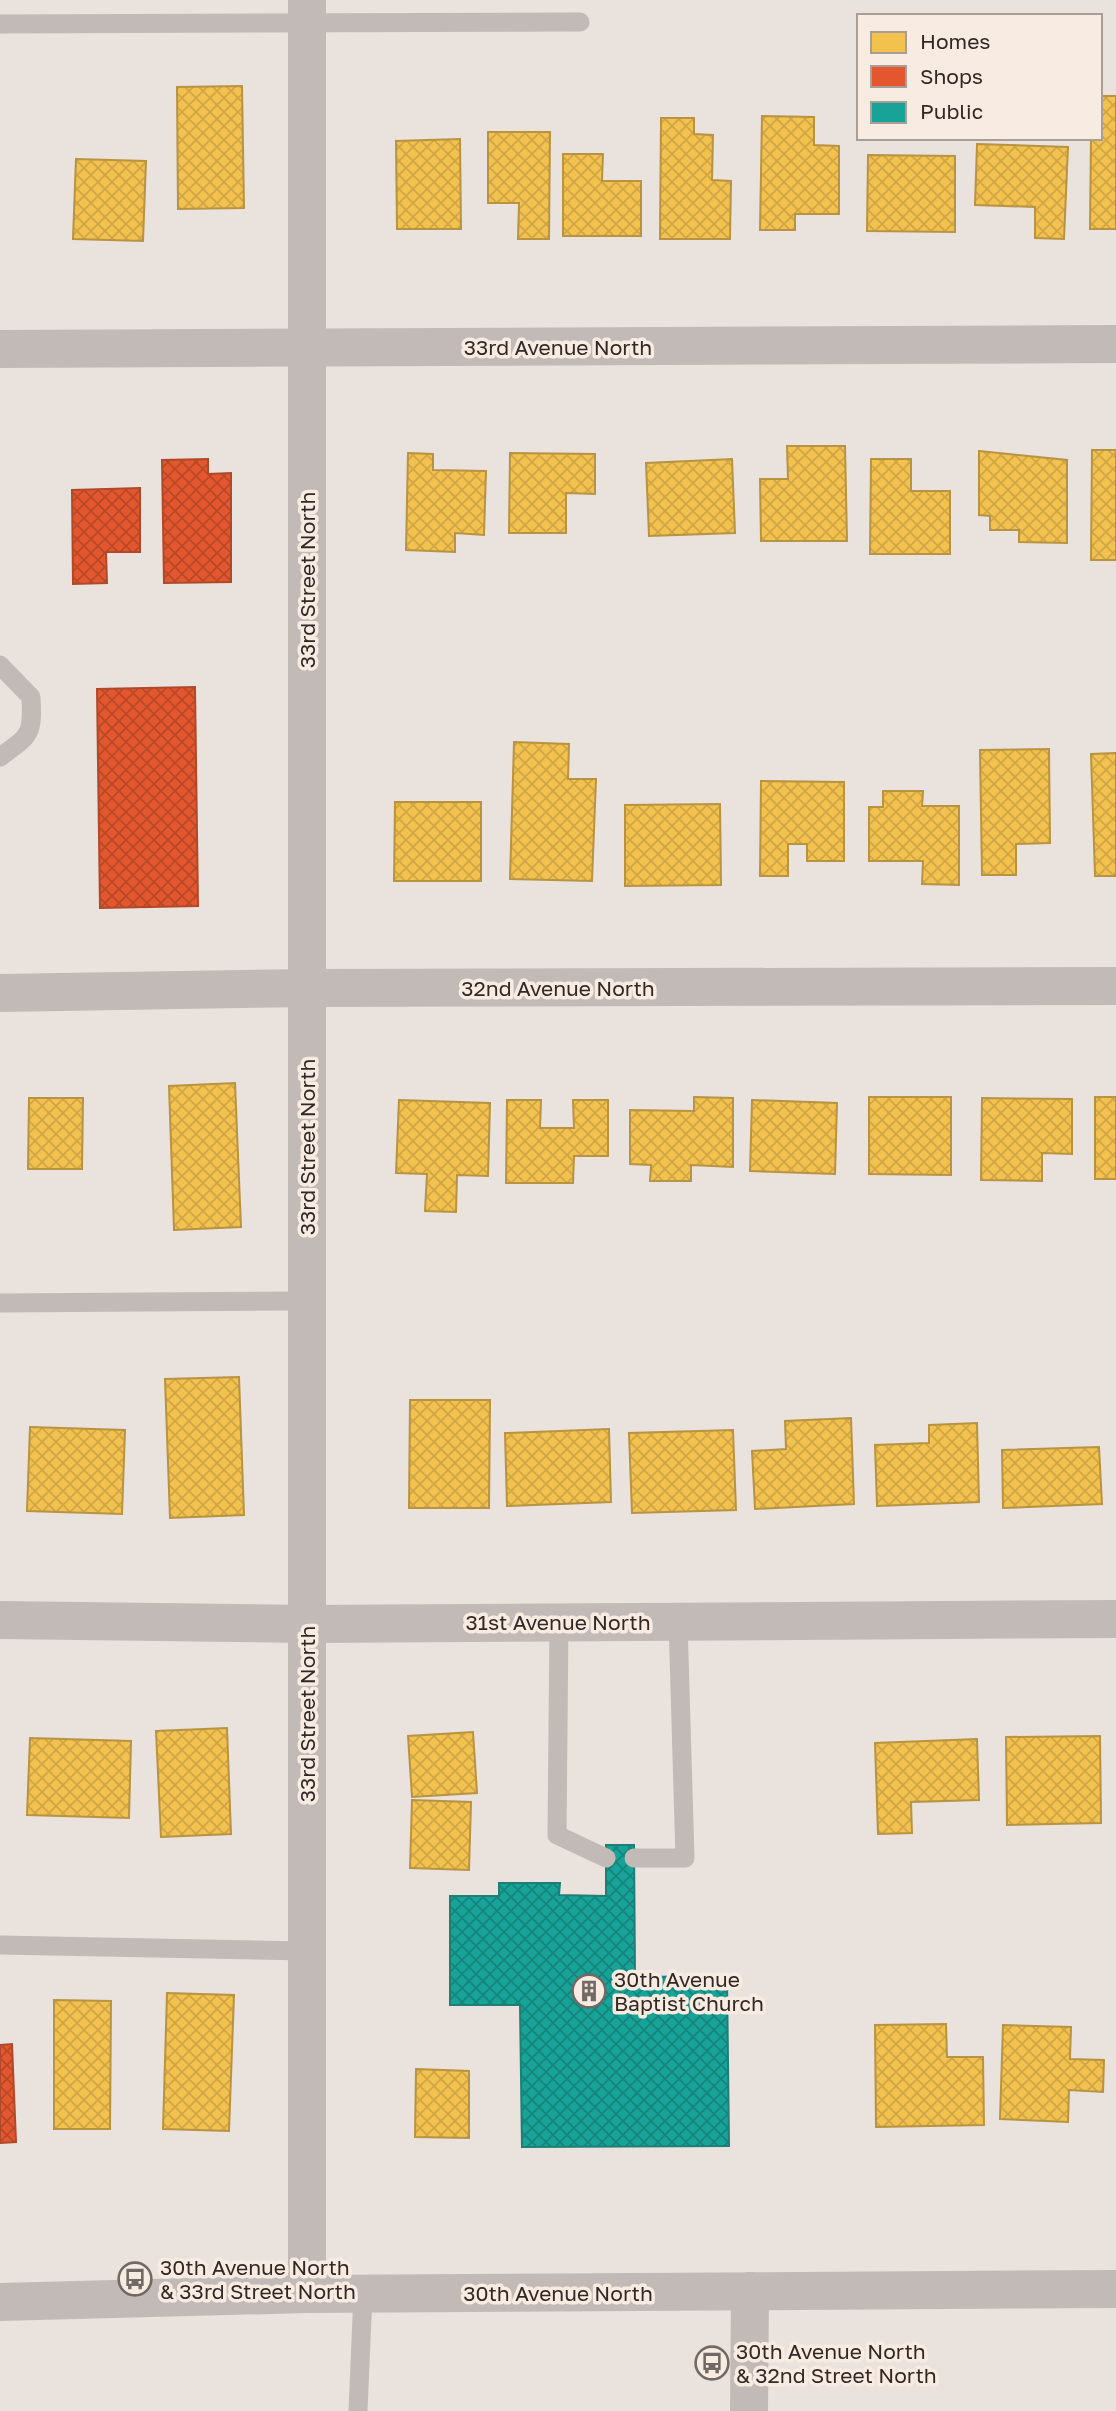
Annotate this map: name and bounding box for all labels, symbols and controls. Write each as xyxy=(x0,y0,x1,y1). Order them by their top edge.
legend xyxy=(857,14,1102,140)
text: Homes xyxy=(920,28,990,54)
text: Shops xyxy=(920,63,983,89)
text: Public xyxy=(920,98,983,124)
street label: 33rd Avenue North xyxy=(464,334,652,360)
street label: 33rd Street North xyxy=(294,492,320,668)
street label: 32nd Avenue North xyxy=(461,975,655,1001)
street label: 33rd Street North xyxy=(294,1059,320,1235)
street label: 31st Avenue North xyxy=(465,1609,651,1635)
street label: 33rd Street North xyxy=(294,1626,320,1802)
place label: 30th Avenue Baptist Church xyxy=(614,1966,764,2016)
building icon: 30th Avenue Baptist Church xyxy=(570,1972,608,2010)
place label: 30th Avenue North & 33rd Street North xyxy=(160,2254,356,2304)
bus stop icon: 30th Avenue North & 33rd Street North xyxy=(116,2260,154,2298)
street label: 30th Avenue North xyxy=(463,2280,653,2306)
place label: 30th Avenue North & 32nd Street North xyxy=(736,2338,937,2388)
bus stop icon: 30th Avenue North & 32nd Street North xyxy=(693,2344,731,2382)

